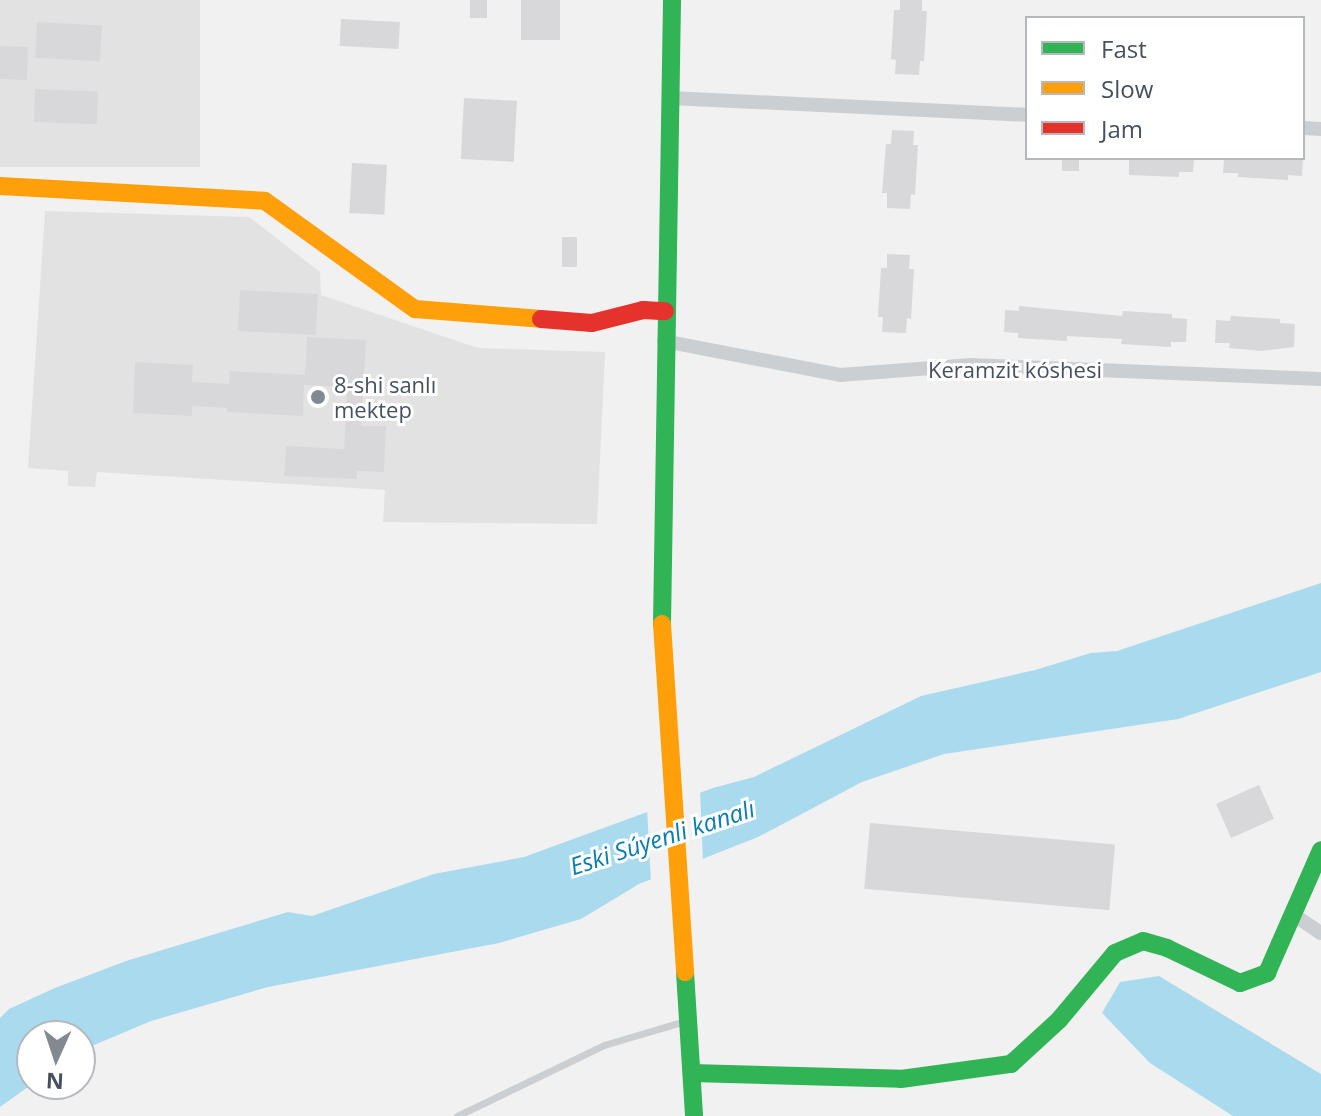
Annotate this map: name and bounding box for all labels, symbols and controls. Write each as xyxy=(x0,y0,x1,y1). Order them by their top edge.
legend xyxy=(1025,16,1305,160)
text: Fast xyxy=(1101,32,1147,65)
text: Slow xyxy=(1101,72,1153,105)
text: Jam xyxy=(1101,112,1143,145)
street label: Keramzit kóshesi xyxy=(928,357,1102,383)
place label: 8-shi sanlı mektep xyxy=(334,371,436,422)
marker: 8-shi sanlı mektep xyxy=(309,388,327,406)
water label: Eski Súyenli kanalı xyxy=(566,794,758,880)
north arrow xyxy=(16,1020,96,1100)
text: N xyxy=(45,1067,65,1097)

